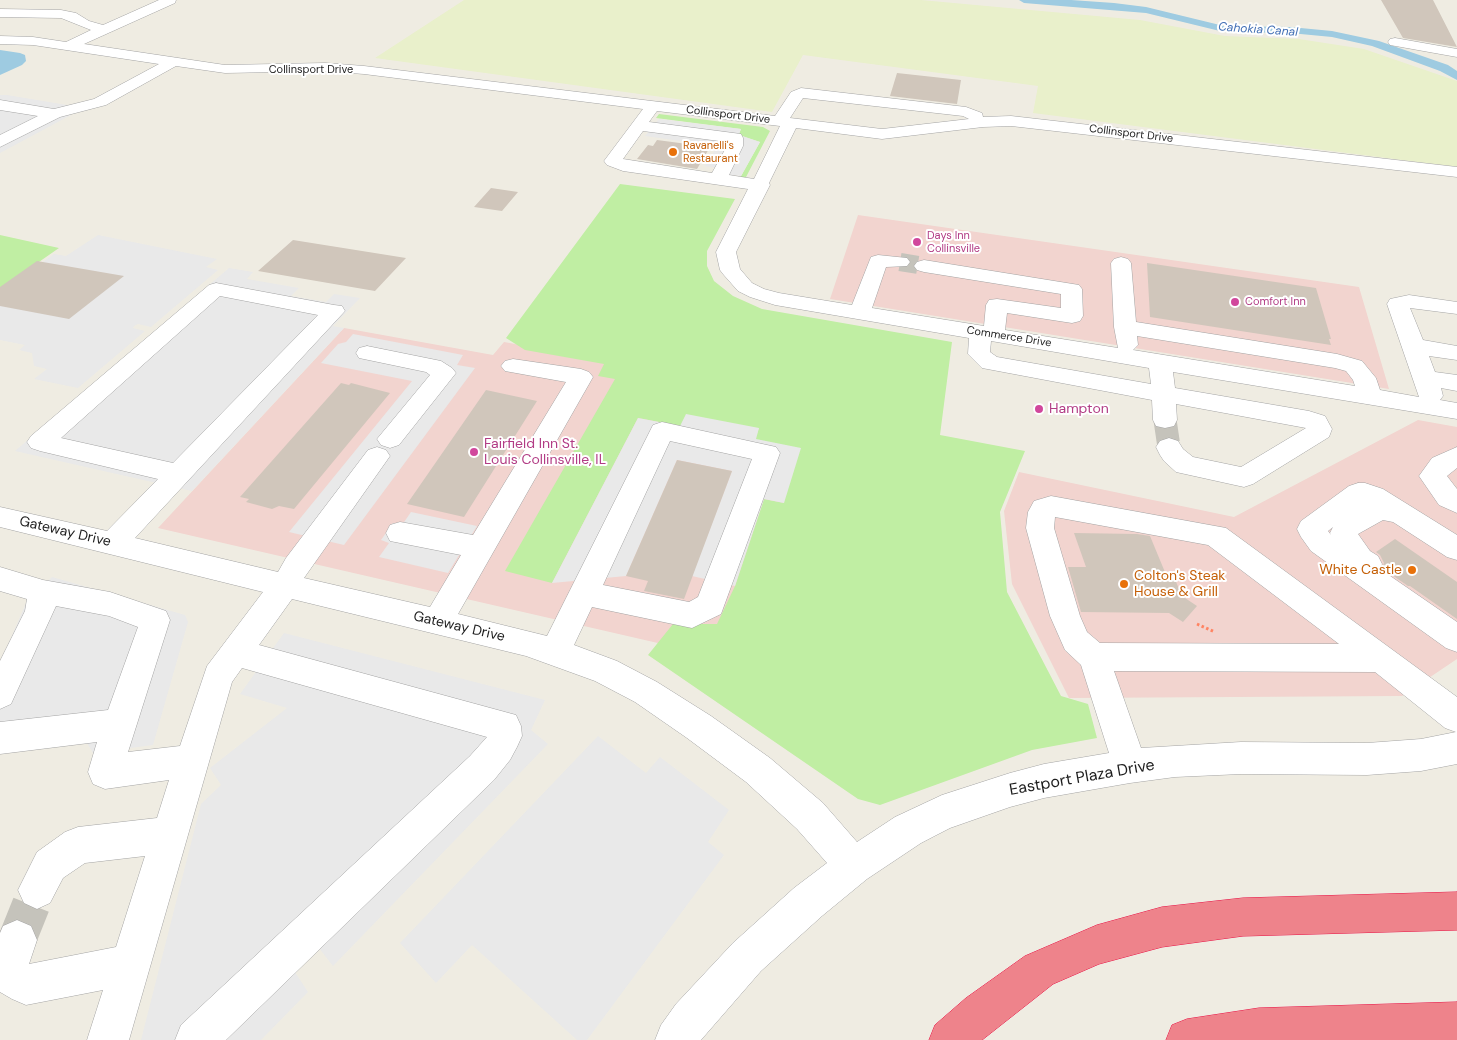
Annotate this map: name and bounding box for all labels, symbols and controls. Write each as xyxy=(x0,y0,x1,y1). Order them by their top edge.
water label: Cahokia Canal xyxy=(1218,20,1298,40)
street label: Collinsport Drive xyxy=(269,63,353,77)
street label: Collinsport Drive xyxy=(685,103,771,127)
street label: Collinsport Drive xyxy=(1088,122,1174,146)
place label: Ravanelli's Restaurant xyxy=(683,139,738,165)
marker: Ravanelli's Restaurant xyxy=(667,146,679,158)
place label: Days Inn Collinsville xyxy=(927,229,980,255)
marker: Days Inn Collinsville xyxy=(911,236,923,248)
place label: Comfort Inn xyxy=(1245,295,1306,309)
marker: Comfort Inn xyxy=(1229,296,1241,308)
street label: Commerce Drive xyxy=(966,324,1052,350)
place label: Hampton xyxy=(1049,401,1109,417)
marker: Hampton xyxy=(1033,403,1045,415)
place label: Fairfield Inn St. Louis Collinsville, IL xyxy=(484,436,606,468)
marker: Fairfield Inn St. Louis Collinsville, IL xyxy=(468,446,480,458)
street label: Gateway Drive xyxy=(18,513,112,551)
place label: White Castle xyxy=(1319,562,1402,578)
marker: White Castle xyxy=(1406,564,1418,576)
place label: Colton's Steak House & Grill xyxy=(1134,568,1225,600)
marker: Colton's Steak House & Grill xyxy=(1118,578,1130,590)
street label: Gateway Drive xyxy=(412,608,506,646)
street label: Eastport Plaza Drive xyxy=(1008,756,1156,800)

